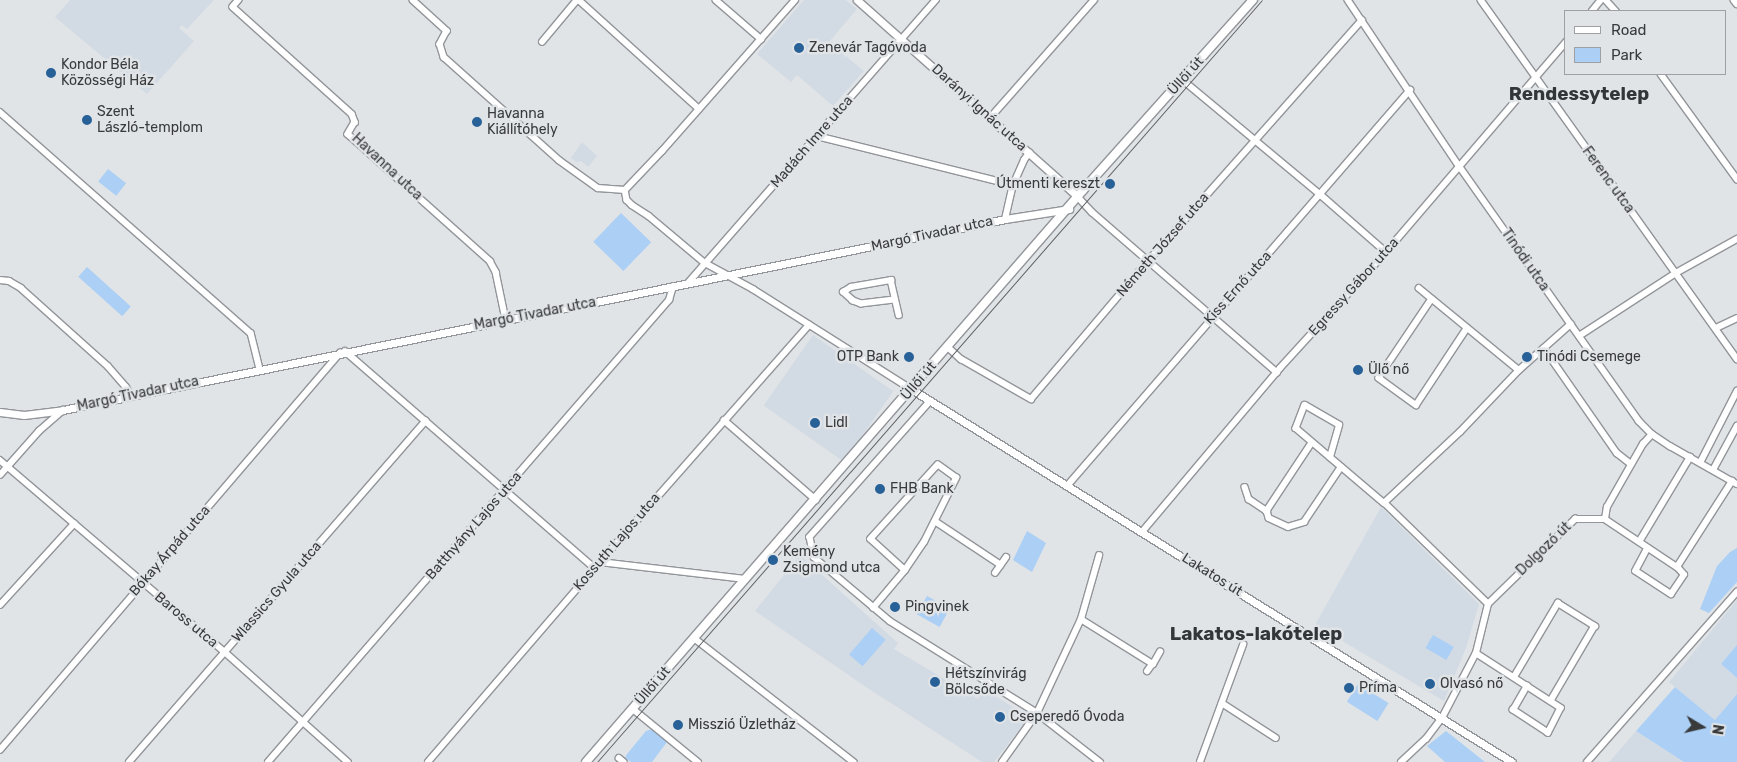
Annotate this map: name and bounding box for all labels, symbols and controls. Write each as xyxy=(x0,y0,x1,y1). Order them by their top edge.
legend xyxy=(1564,10,1727,75)
text: Road xyxy=(1611,21,1647,39)
place label: Zenevár Tagóvoda xyxy=(809,40,927,56)
marker: Zenevár Tagóvoda xyxy=(793,42,805,54)
text: Park xyxy=(1611,46,1642,64)
street label: Üllői út xyxy=(1165,54,1207,98)
place label: Kondor Béla Közösségi Ház xyxy=(61,57,154,90)
street label: Darányi Ignác utca xyxy=(928,61,1030,155)
marker: Kondor Béla Közösségi Ház xyxy=(45,67,57,79)
district label: Rendessytelep xyxy=(1509,83,1649,105)
street label: Madách Imre utca xyxy=(767,92,857,192)
place label: Szent László-templom xyxy=(97,104,203,136)
place label: Havanna Kiállítóhely xyxy=(487,106,558,138)
marker: Szent László-templom xyxy=(81,114,93,126)
marker: Havanna Kiállítóhely xyxy=(471,116,483,128)
street label: Havanna utca xyxy=(348,130,426,204)
street label: Ferenc utca xyxy=(1578,144,1638,216)
place label: Útmenti kereszt xyxy=(996,176,1100,192)
marker: Útmenti kereszt xyxy=(1104,178,1116,190)
street label: Németh József utca xyxy=(1113,190,1213,300)
street label: Margó Tivadar utca xyxy=(869,213,995,255)
street label: Tinódi utca xyxy=(1497,225,1553,295)
street label: Egressy Gábor utca xyxy=(1305,234,1403,340)
street label: Kiss Ernő utca xyxy=(1201,248,1275,328)
street label: Margó Tivadar utca xyxy=(472,294,598,334)
place label: OTP Bank xyxy=(836,349,899,365)
place label: Tinódi Csemege xyxy=(1537,349,1641,365)
marker: OTP Bank xyxy=(903,351,915,363)
marker: Tinódi Csemege xyxy=(1521,351,1533,363)
street label: Üllői út xyxy=(898,358,940,404)
place label: Ülő nő xyxy=(1368,362,1409,378)
marker: Ülő nő xyxy=(1352,364,1364,376)
street label: Margó Tivadar utca xyxy=(75,373,201,415)
place label: Lidl xyxy=(825,415,848,431)
marker: Lidl xyxy=(809,417,821,429)
street label: Batthyány Lajos utca xyxy=(422,468,526,584)
place label: FHB Bank xyxy=(890,481,954,497)
marker: FHB Bank xyxy=(874,483,886,495)
street label: Kossuth Lajos utca xyxy=(570,490,664,594)
street label: Bókay Árpád utca xyxy=(126,502,214,600)
street label: Dolgozó út xyxy=(1513,519,1575,579)
street label: Wlassics Gyula utca xyxy=(229,538,325,646)
place label: Kemény Zsigmond utca xyxy=(783,544,880,576)
street label: Lakatos út xyxy=(1179,550,1245,600)
marker: Kemény Zsigmond utca xyxy=(767,554,779,566)
street label: Baross utca xyxy=(151,589,221,651)
place label: Pingvinek xyxy=(905,599,969,615)
marker: Pingvinek xyxy=(889,601,901,613)
district label: Lakatos-lakótelep xyxy=(1170,623,1342,645)
street label: Üllői út xyxy=(632,663,674,709)
place label: Hétszínvirág Bölcsőde xyxy=(945,666,1027,699)
marker: Hétszínvirág Bölcsőde xyxy=(929,676,941,688)
place label: Olvasó nő xyxy=(1440,676,1503,692)
marker: Olvasó nő xyxy=(1424,678,1436,690)
place label: Príma xyxy=(1359,680,1397,696)
marker: Príma xyxy=(1343,682,1355,694)
north arrow xyxy=(1677,702,1727,752)
place label: Cseperedő Óvoda xyxy=(1010,709,1124,725)
marker: Cseperedő Óvoda xyxy=(994,711,1006,723)
place label: Misszió Üzletház xyxy=(688,717,796,733)
marker: Misszió Üzletház xyxy=(672,719,684,731)
text: N xyxy=(1708,723,1726,736)

